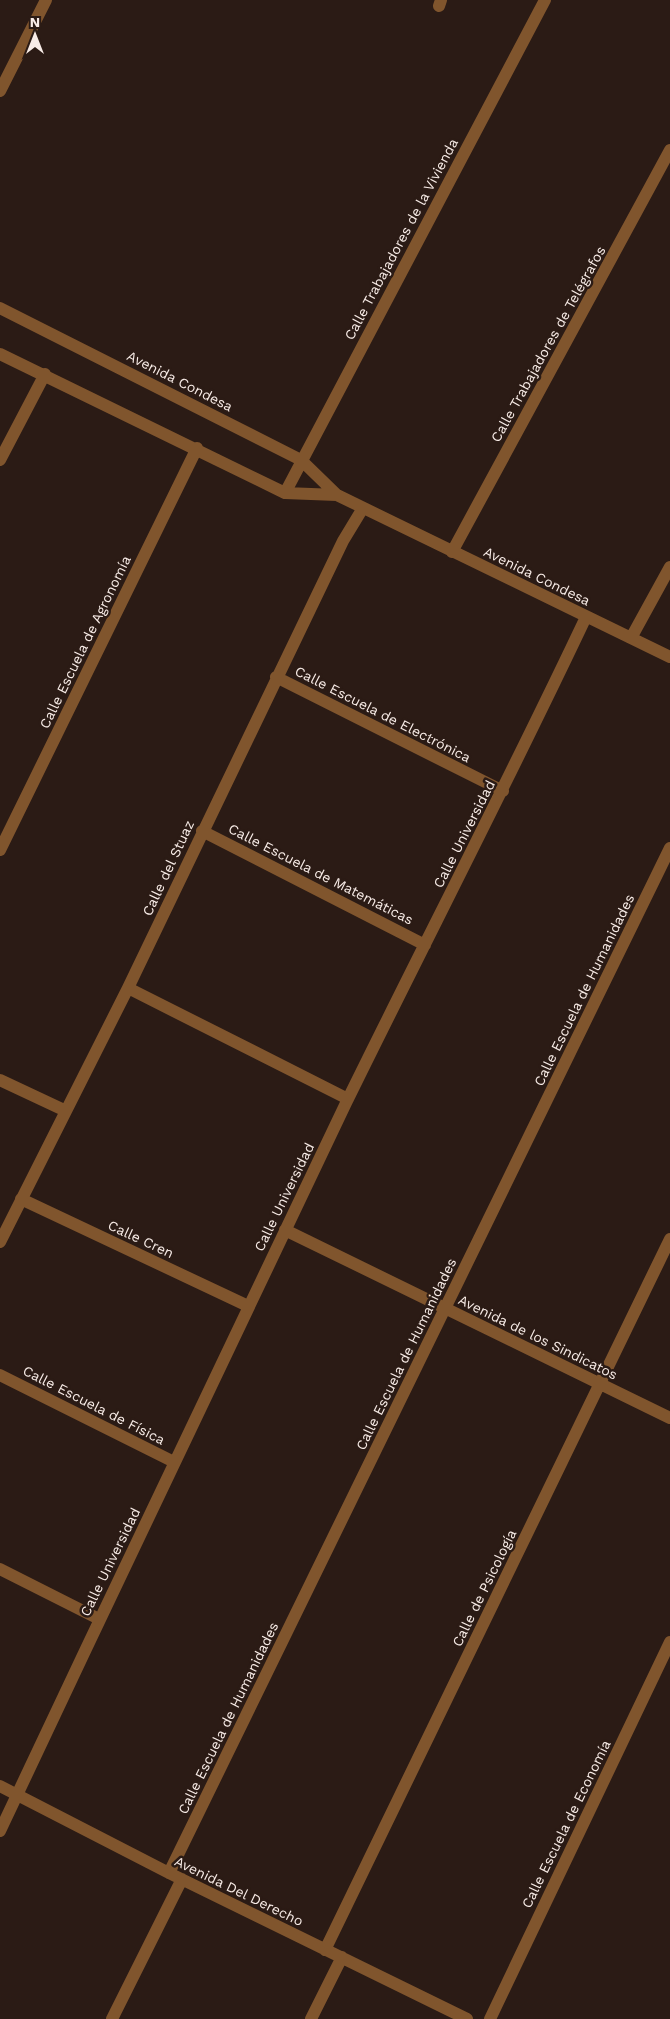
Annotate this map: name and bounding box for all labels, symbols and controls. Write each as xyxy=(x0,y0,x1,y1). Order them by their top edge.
north arrow xyxy=(10,10,60,60)
text: N xyxy=(30,14,40,30)
street label: Calle Trabajadores de la Vivienda xyxy=(341,135,461,342)
street label: Calle Trabajadores de Telégrafos xyxy=(487,243,609,445)
street label: Avenida Condesa xyxy=(124,347,236,415)
street label: Avenida Condesa xyxy=(481,543,593,609)
street label: Calle Escuela de Agronomía xyxy=(36,553,134,731)
street label: Calle Escuela de Electrónica xyxy=(292,663,474,765)
street label: Calle Universidad xyxy=(430,778,498,890)
street label: Calle del Stuaz xyxy=(139,818,197,918)
street label: Calle Escuela de Matemáticas xyxy=(226,820,416,928)
street label: Calle Escuela de Humanidades xyxy=(530,891,638,1089)
street label: Calle Universidad xyxy=(251,1140,317,1254)
street label: Calle Cren xyxy=(106,1217,176,1261)
street label: Calle Escuela de Humanidades xyxy=(352,1255,460,1453)
street label: Avenida de los Sindicatos xyxy=(456,1291,620,1383)
street label: Calle Escuela de Física xyxy=(20,1362,168,1448)
street label: Calle Universidad xyxy=(77,1505,143,1619)
street label: Calle de Psicología xyxy=(449,1527,519,1649)
street label: Calle Escuela de Humanidades xyxy=(174,1619,282,1817)
street label: Calle Escuela de Economía xyxy=(518,1737,614,1911)
street label: Avenida Del Derecho xyxy=(172,1853,306,1929)

